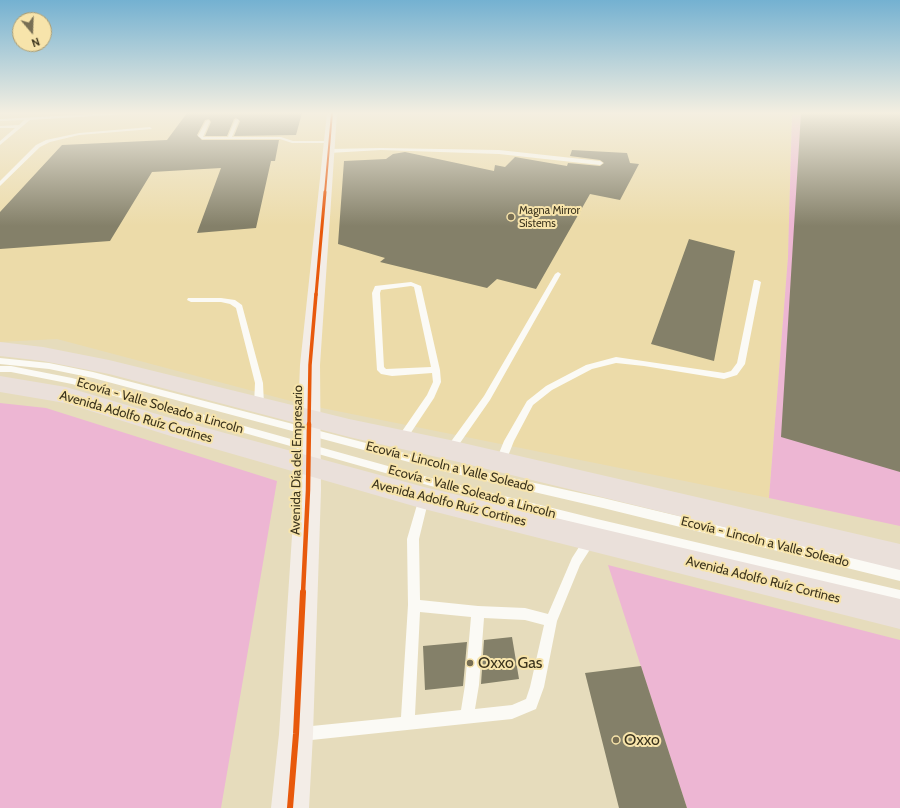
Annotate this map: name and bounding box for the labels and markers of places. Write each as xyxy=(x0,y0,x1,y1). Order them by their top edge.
place label: Magna Mirror Sistems xyxy=(519,204,580,230)
marker: Magna Mirror Sistems xyxy=(506,212,516,222)
place label: Oxxo Gas xyxy=(478,653,542,673)
marker: Oxxo Gas xyxy=(465,658,475,668)
place label: Oxxo xyxy=(624,730,660,750)
marker: Oxxo xyxy=(611,735,621,745)

